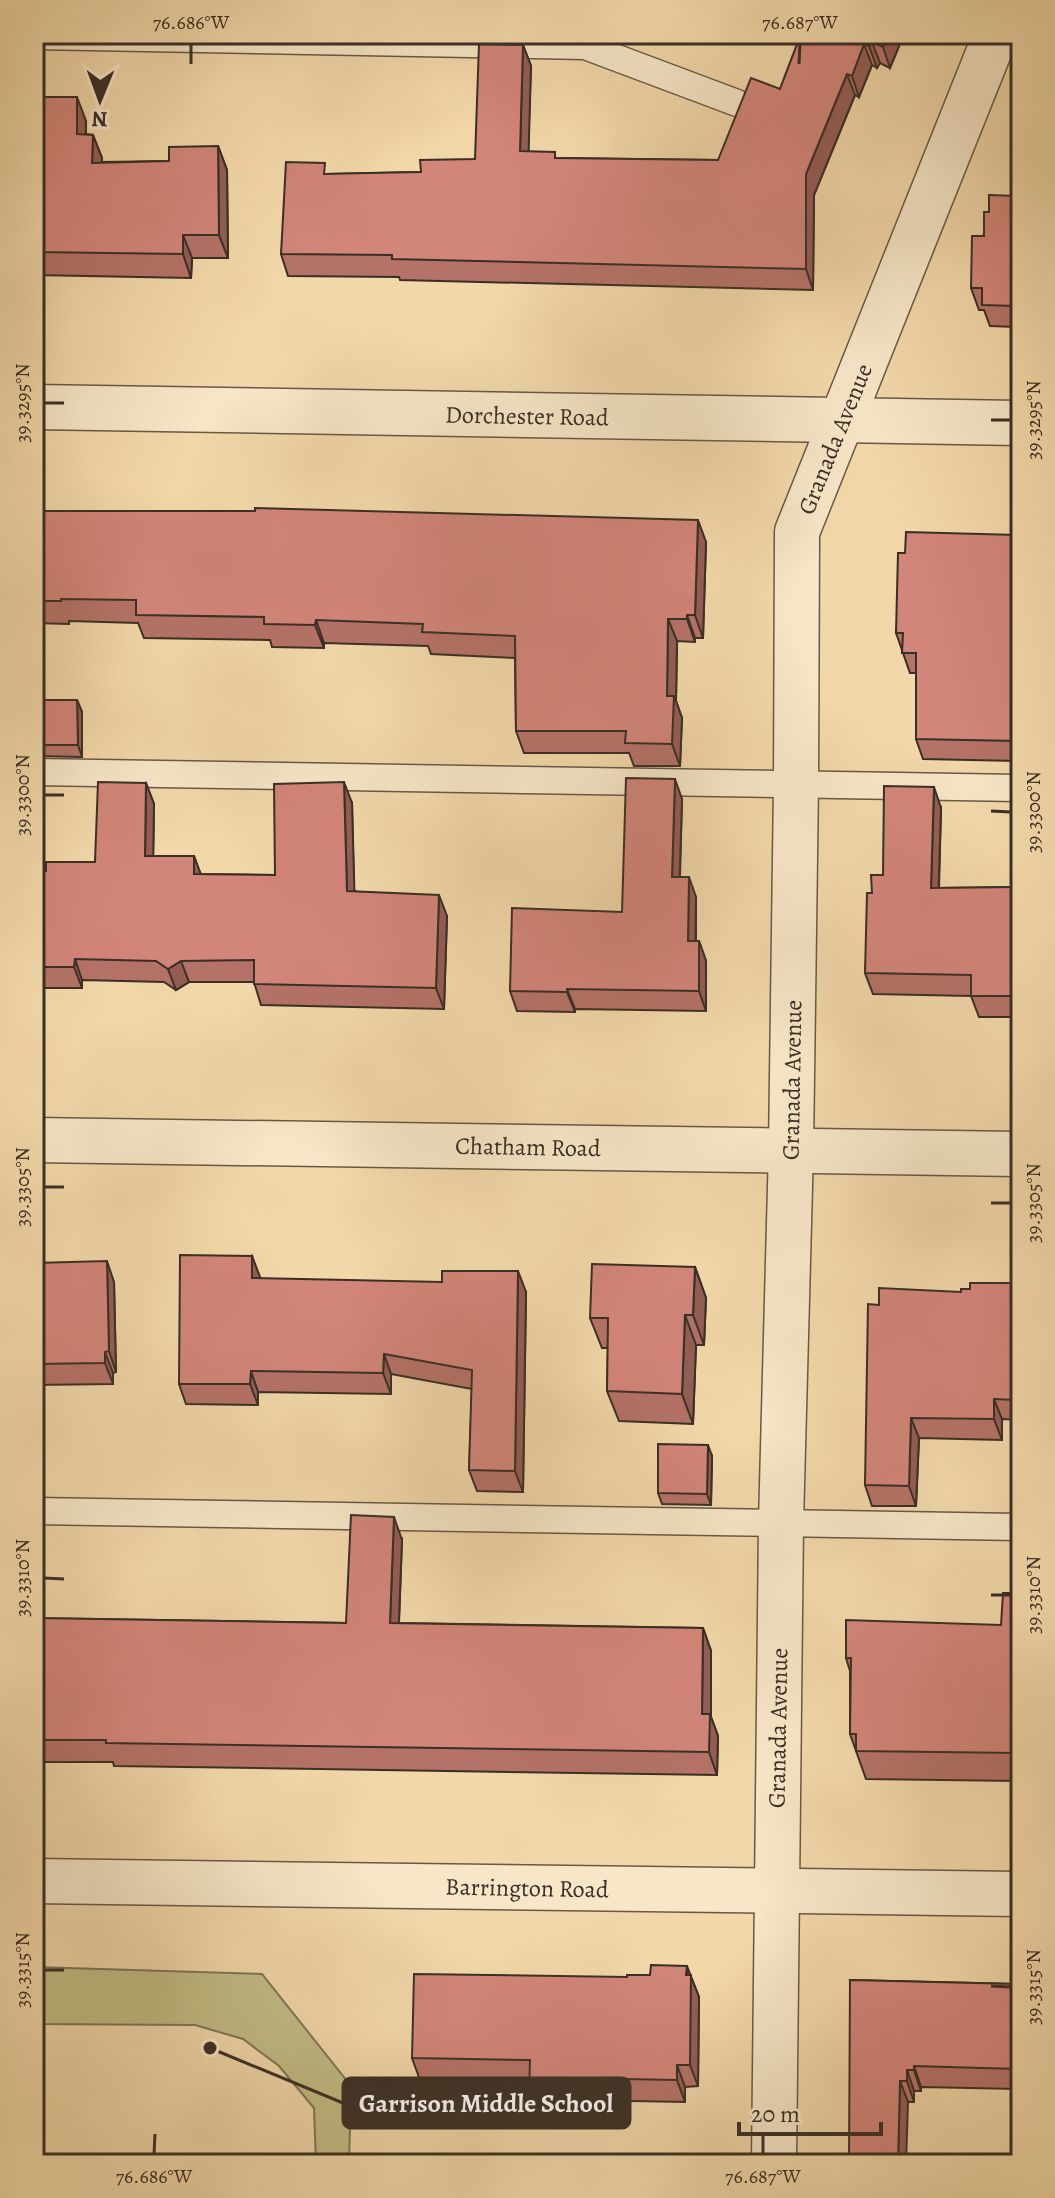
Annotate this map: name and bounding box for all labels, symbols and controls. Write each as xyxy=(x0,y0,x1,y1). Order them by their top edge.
text: 76.686°W xyxy=(153,9,230,36)
text: 76.687°W xyxy=(762,9,838,36)
north arrow xyxy=(60,60,140,140)
text: N xyxy=(91,104,108,134)
street label: Granada Avenue xyxy=(790,359,880,519)
text: 39.3295°N xyxy=(9,363,36,443)
text: 39.3295°N xyxy=(1020,380,1047,460)
street label: Dorchester Road xyxy=(445,399,609,433)
text: 39.3300°N xyxy=(9,754,36,836)
text: 39.3300°N xyxy=(1020,771,1047,853)
street label: Granada Avenue xyxy=(775,1000,809,1160)
street label: Chatham Road xyxy=(455,1130,601,1164)
text: 39.3305°N xyxy=(9,1147,36,1227)
text: 39.3305°N xyxy=(1020,1163,1047,1243)
text: 39.3310°N xyxy=(9,1539,36,1617)
text: 39.3310°N xyxy=(1020,1556,1047,1634)
street label: Granada Avenue xyxy=(761,1648,795,1808)
street label: Barrington Road xyxy=(445,1871,609,1905)
text: 39.3315°N xyxy=(9,1932,36,2008)
text: 39.3315°N xyxy=(1020,1949,1047,2025)
callout: Garrison Middle School xyxy=(343,2078,630,2128)
text: Garrison Middle School xyxy=(359,2086,613,2121)
scale bar xyxy=(739,2086,881,2136)
text: 20 m xyxy=(751,2098,800,2130)
text: 76.686°W xyxy=(116,2163,193,2190)
text: 76.687°W xyxy=(725,2163,801,2190)

